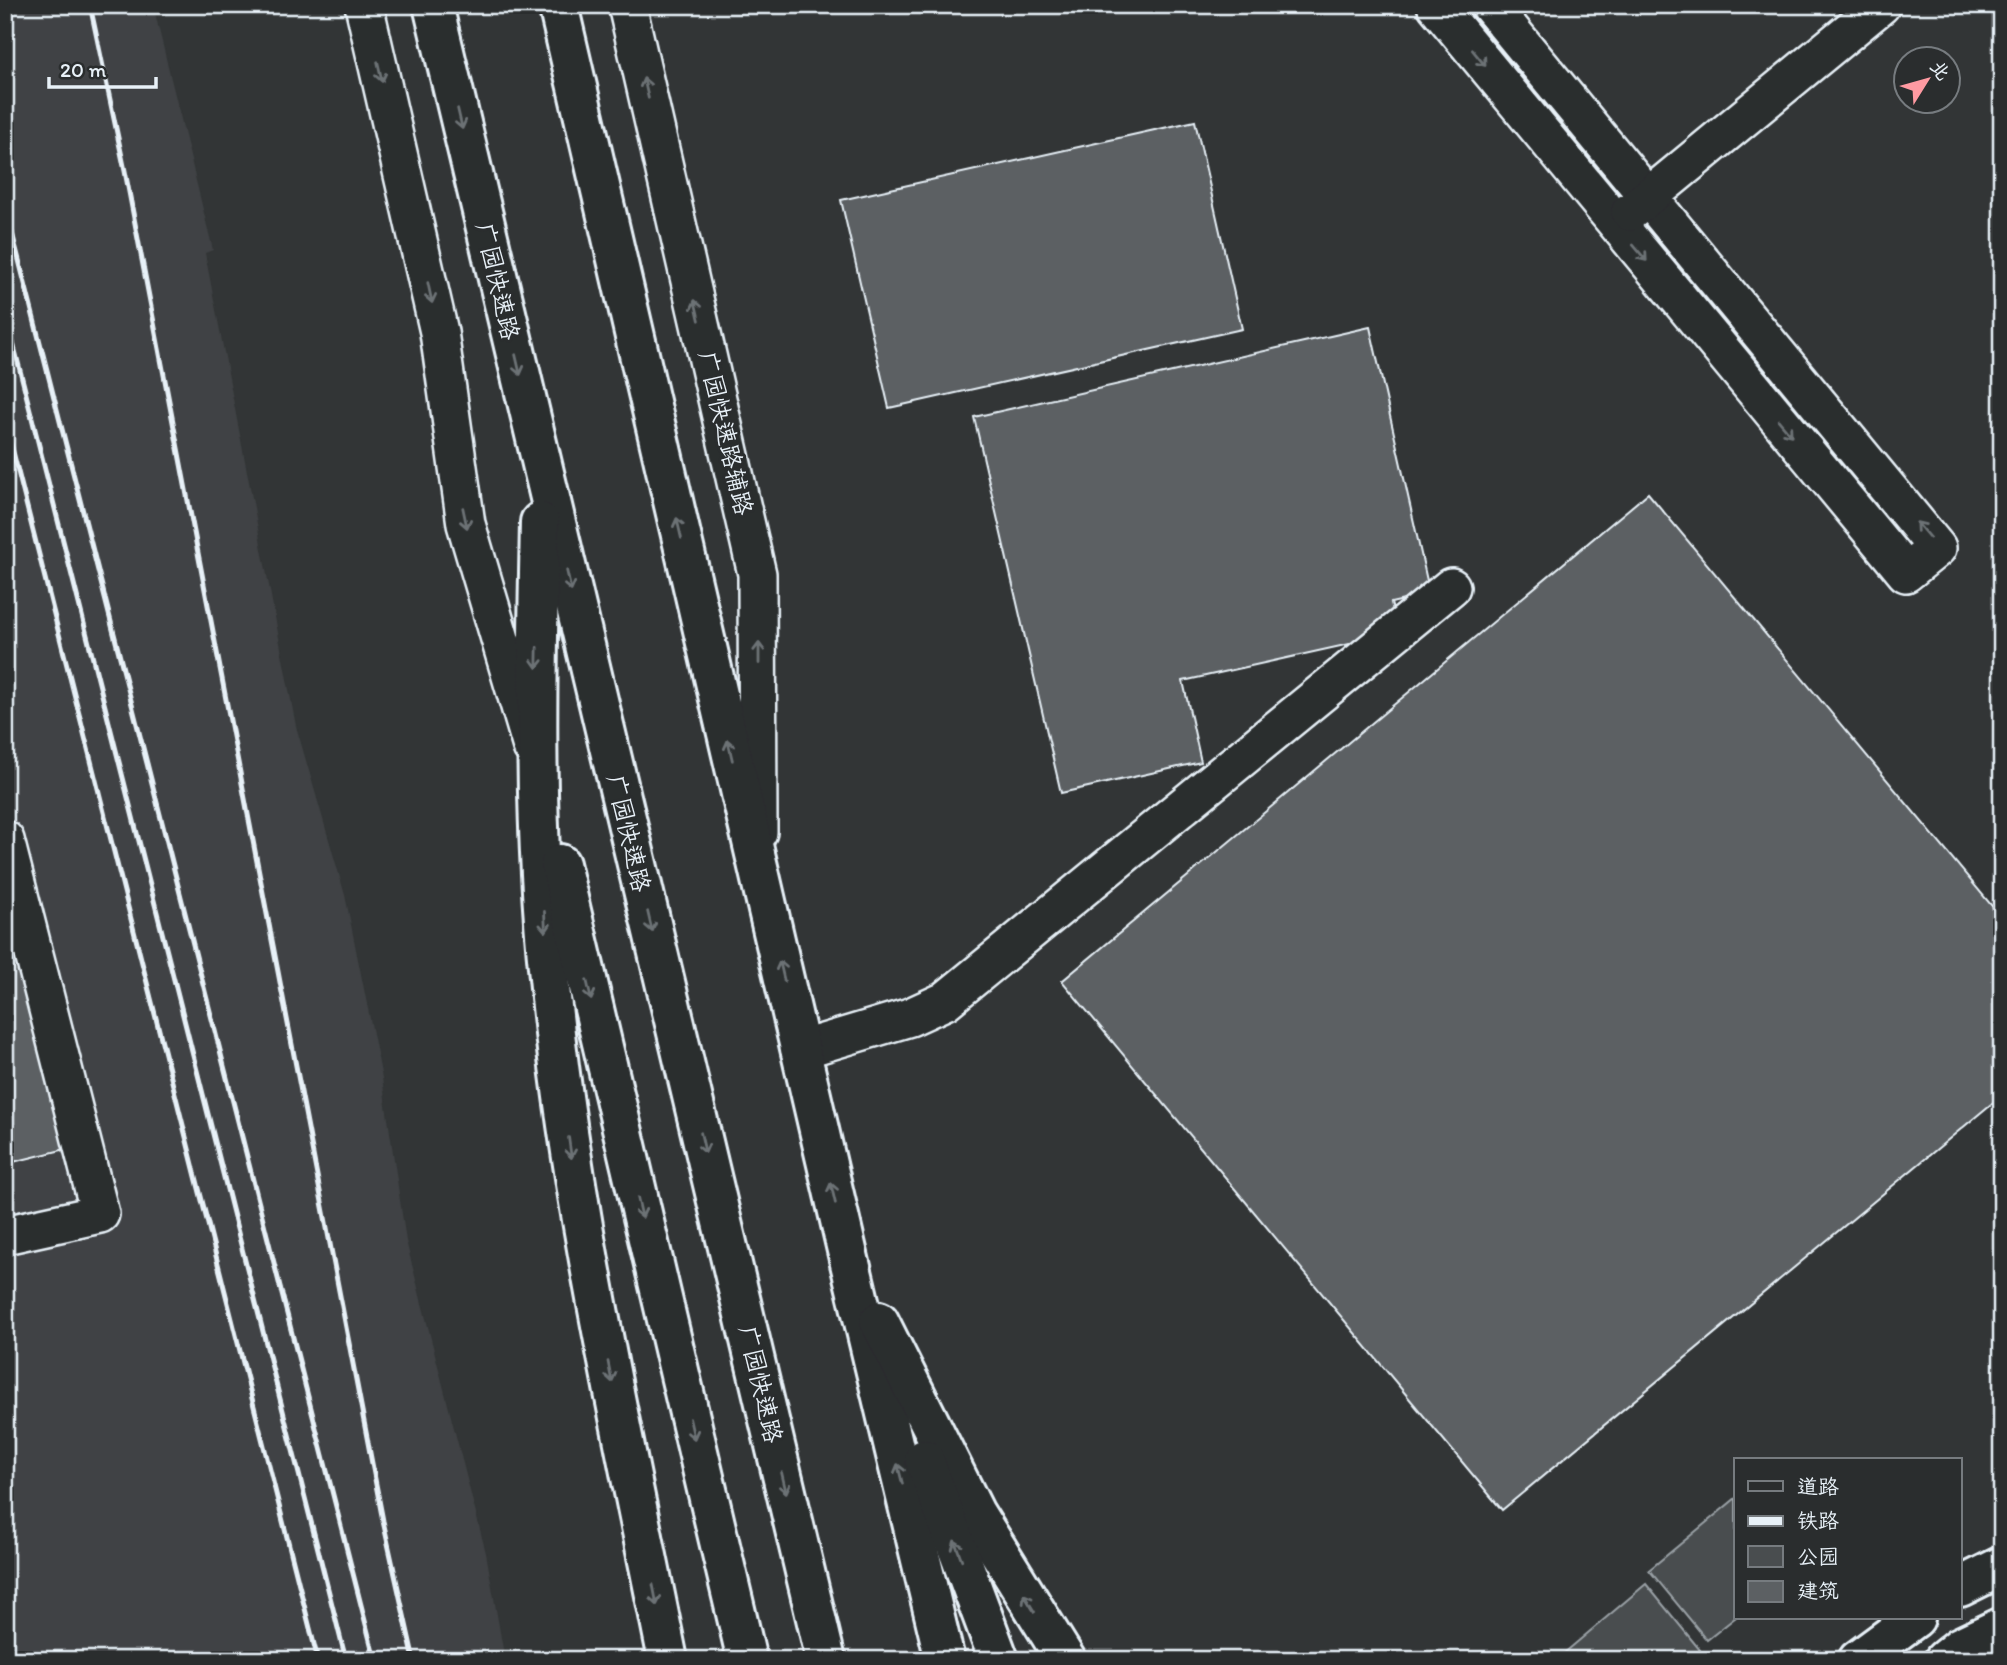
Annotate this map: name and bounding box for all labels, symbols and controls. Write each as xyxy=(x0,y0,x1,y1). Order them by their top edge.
scale bar xyxy=(49,46,156,90)
north arrow xyxy=(1892,46,1962,116)
one-way arrow xyxy=(1472,49,1487,67)
text: 北 xyxy=(1925,56,1955,85)
text: 20 m xyxy=(60,57,107,82)
one-way arrow xyxy=(373,60,387,83)
one-way arrow xyxy=(639,77,652,100)
one-way arrow xyxy=(454,107,467,130)
street label: 广园快速路 xyxy=(470,219,526,343)
one-way arrow xyxy=(1632,243,1648,261)
one-way arrow xyxy=(425,282,438,304)
one-way arrow xyxy=(690,299,704,322)
street label: 广园快速路辅路 xyxy=(693,348,759,518)
one-way arrow xyxy=(511,353,525,376)
one-way arrow xyxy=(1777,418,1793,436)
one-way arrow xyxy=(458,506,472,529)
one-way arrow xyxy=(672,517,685,540)
one-way arrow xyxy=(1915,522,1931,540)
one-way arrow xyxy=(563,569,576,592)
one-way arrow xyxy=(752,642,766,665)
one-way arrow xyxy=(531,646,544,669)
one-way arrow xyxy=(723,739,737,762)
street label: 广园快速路 xyxy=(601,771,657,895)
one-way arrow xyxy=(539,910,552,933)
one-way arrow xyxy=(644,910,657,932)
one-way arrow xyxy=(775,960,788,983)
one-way arrow xyxy=(583,978,596,1000)
one-way arrow xyxy=(697,1131,710,1154)
one-way arrow xyxy=(564,1136,577,1159)
one-way arrow xyxy=(826,1182,840,1205)
one-way arrow xyxy=(634,1196,647,1219)
street label: 广园快速路 xyxy=(733,1322,789,1446)
one-way arrow xyxy=(604,1360,618,1383)
one-way arrow xyxy=(686,1417,699,1440)
legend xyxy=(1734,1458,1962,1620)
one-way arrow xyxy=(893,1463,907,1486)
one-way arrow xyxy=(778,1471,791,1494)
text: 道路 xyxy=(1797,1474,1839,1499)
text: 铁路 xyxy=(1797,1508,1839,1533)
one-way arrow xyxy=(951,1540,963,1561)
text: 公园 xyxy=(1797,1544,1839,1569)
text: 建筑 xyxy=(1797,1578,1839,1603)
one-way arrow xyxy=(648,1583,662,1606)
one-way arrow xyxy=(1021,1593,1035,1613)

